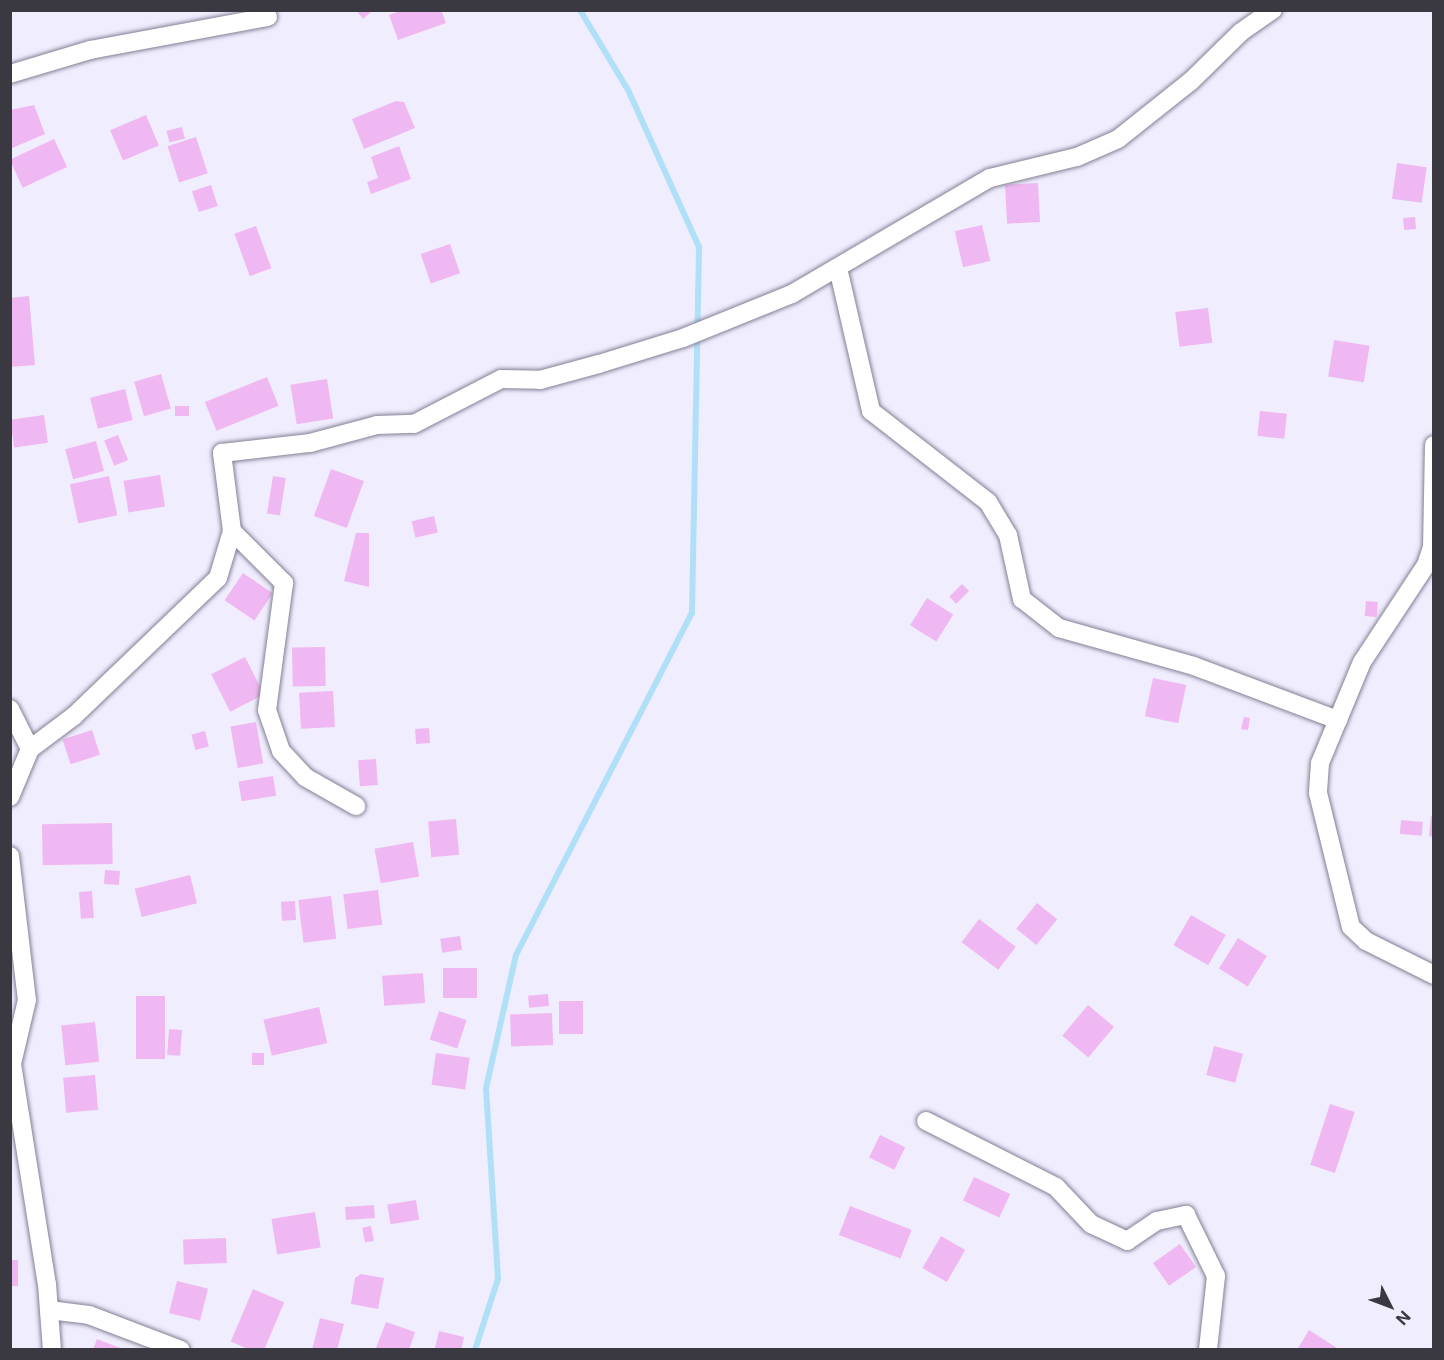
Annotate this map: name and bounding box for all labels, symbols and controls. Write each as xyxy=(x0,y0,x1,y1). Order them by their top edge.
north arrow xyxy=(1360,1276,1420,1336)
text: N xyxy=(1392,1307,1415,1329)

